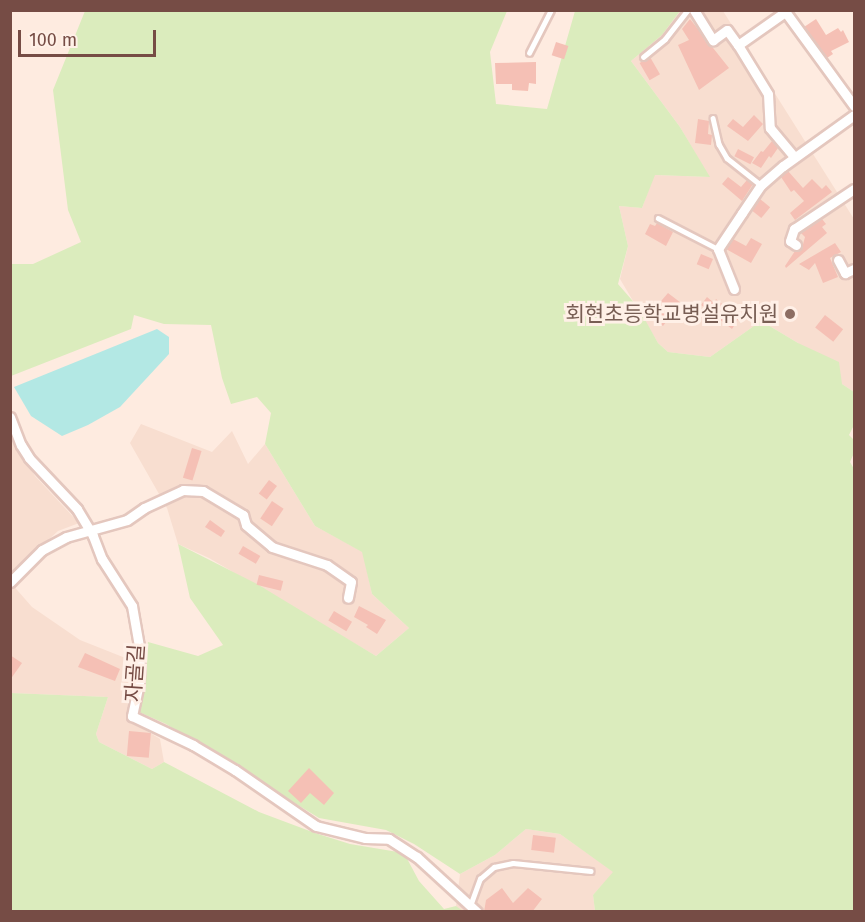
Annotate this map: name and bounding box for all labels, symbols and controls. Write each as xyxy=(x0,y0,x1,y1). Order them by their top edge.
scale bar xyxy=(21,18,159,56)
text: 100 m xyxy=(29,29,77,51)
place label: 회현초등학교병설유치원 xyxy=(565,301,778,327)
marker: 회현초등학교병설유치원 xyxy=(783,307,797,321)
street label: 자골길 xyxy=(120,643,150,703)

